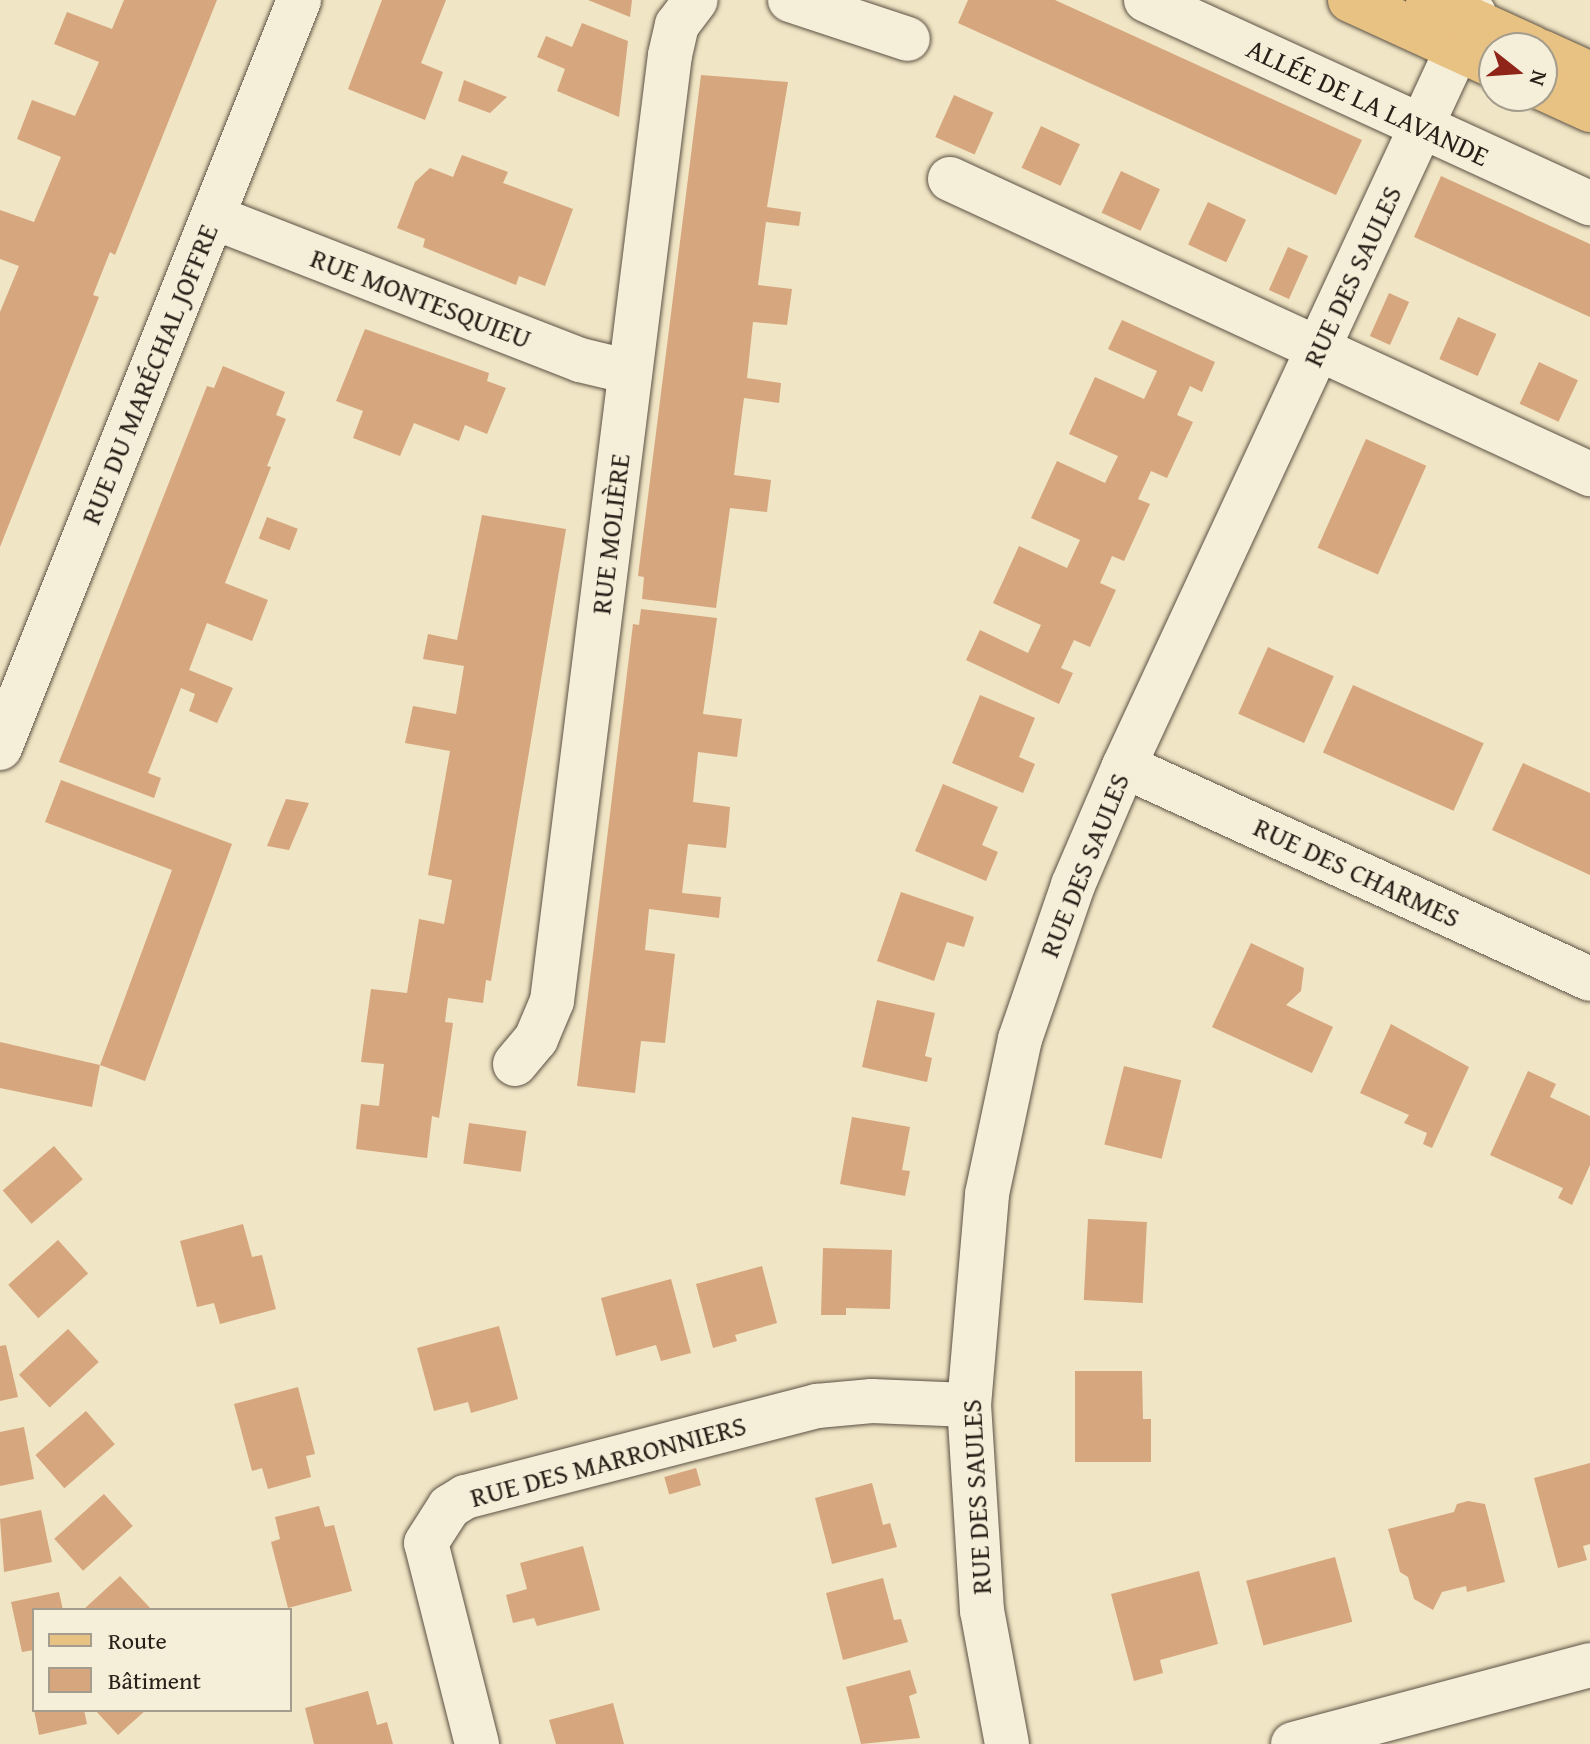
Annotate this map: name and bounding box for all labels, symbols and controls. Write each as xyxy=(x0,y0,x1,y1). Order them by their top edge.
street label: ALLÉE DE LA LAVANDE xyxy=(1242,31,1494,173)
north arrow xyxy=(1478,32,1558,112)
text: N xyxy=(1522,67,1556,90)
street label: RUE DES SAULES xyxy=(1295,180,1409,372)
street label: RUE DU MARÉCHAL JOFFRE xyxy=(73,219,225,529)
street label: RUE MONTESQUIEU xyxy=(306,241,536,355)
street label: RUE MOLIÈRE xyxy=(583,452,637,616)
street label: RUE DES SAULES xyxy=(1032,768,1136,962)
street label: RUE DES CHARMES xyxy=(1249,810,1465,934)
street label: RUE DES SAULES xyxy=(954,1399,998,1595)
street label: RUE DES MARRONNIERS xyxy=(466,1408,750,1514)
legend xyxy=(32,1608,292,1712)
text: Route xyxy=(108,1623,167,1658)
text: Bâtiment xyxy=(108,1663,201,1698)

